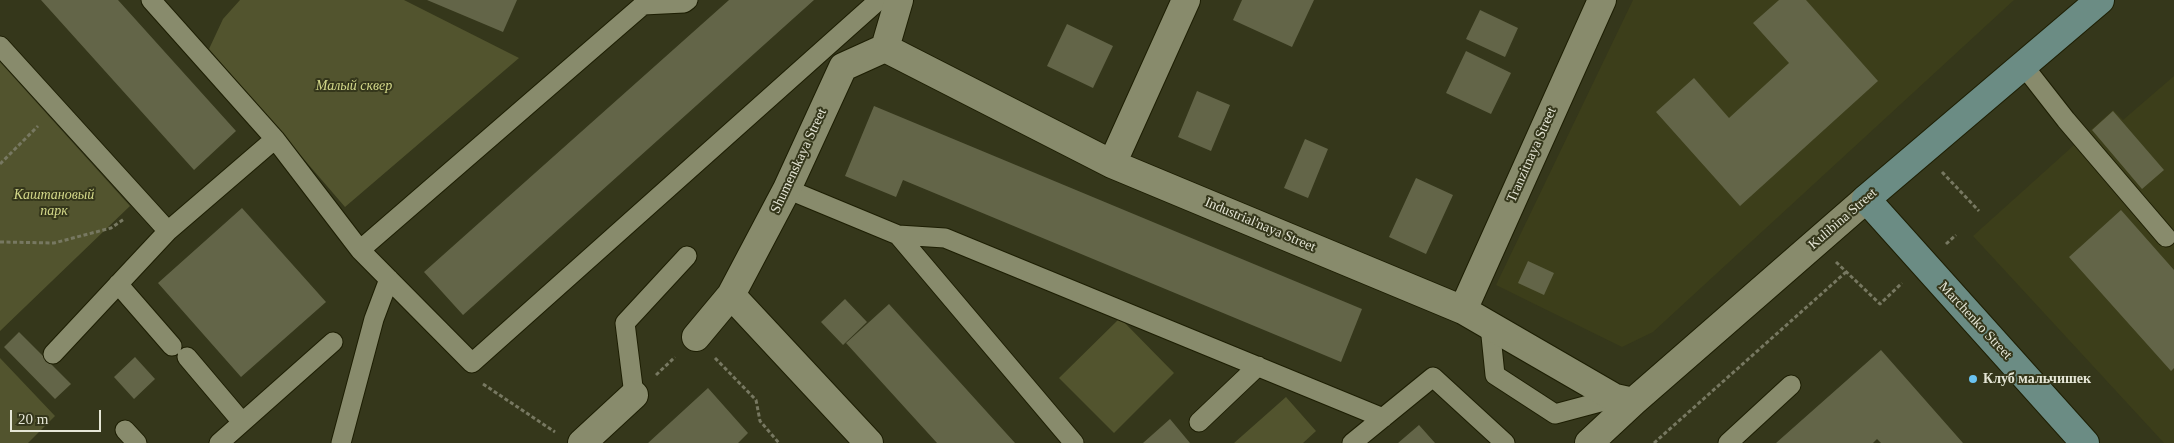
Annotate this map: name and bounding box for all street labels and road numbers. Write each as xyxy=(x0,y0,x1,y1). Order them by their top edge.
street label: Tranzitnaya Street xyxy=(1503,105,1561,205)
street label: Shumenskaya Street xyxy=(767,106,831,216)
street label: Kulibina Street xyxy=(1805,185,1881,253)
street label: Industrial'naya Street xyxy=(1202,194,1318,256)
street label: Marchenko Street xyxy=(1935,279,2015,363)

